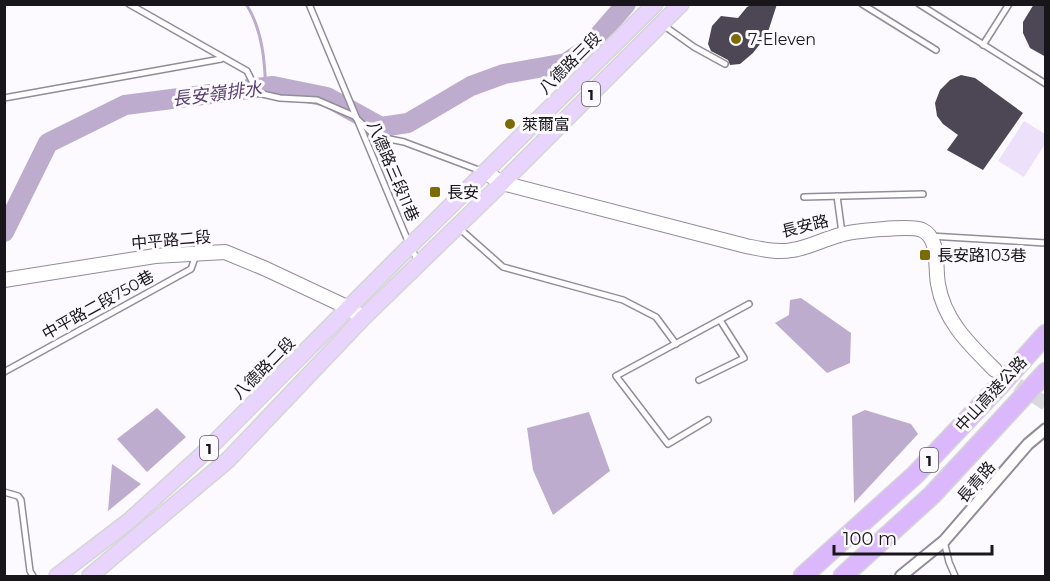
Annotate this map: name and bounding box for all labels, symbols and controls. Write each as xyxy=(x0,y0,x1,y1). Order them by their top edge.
street label: 八德路三段 xyxy=(535,28,605,98)
place label: 7-Eleven xyxy=(748,30,816,49)
marker: 7-Eleven xyxy=(729,32,743,46)
water label: 長安嶺排水 xyxy=(171,77,264,110)
road number: 1 xyxy=(582,82,600,106)
place label: 萊爾富 xyxy=(522,115,570,134)
marker: 萊爾富 xyxy=(503,117,517,131)
street label: 八德路三段11巷 xyxy=(363,118,423,224)
place label: 長安 xyxy=(447,183,479,202)
marker: 長安 xyxy=(428,185,442,199)
street label: 長安路 xyxy=(779,211,831,241)
street label: 中平路二段 xyxy=(130,227,212,253)
place label: 長安路103巷 xyxy=(937,246,1026,265)
marker: 長安路103巷 xyxy=(918,248,932,262)
street label: 中平路二段750巷 xyxy=(39,266,157,344)
street label: 八德路二段 xyxy=(229,333,299,403)
street label: 中山高速公路 xyxy=(951,352,1031,436)
road number: 1 xyxy=(200,436,218,460)
road number: 1 xyxy=(920,448,938,472)
street label: 長青路 xyxy=(953,458,999,506)
scale bar xyxy=(834,518,992,556)
text: 100 m xyxy=(843,528,897,550)

